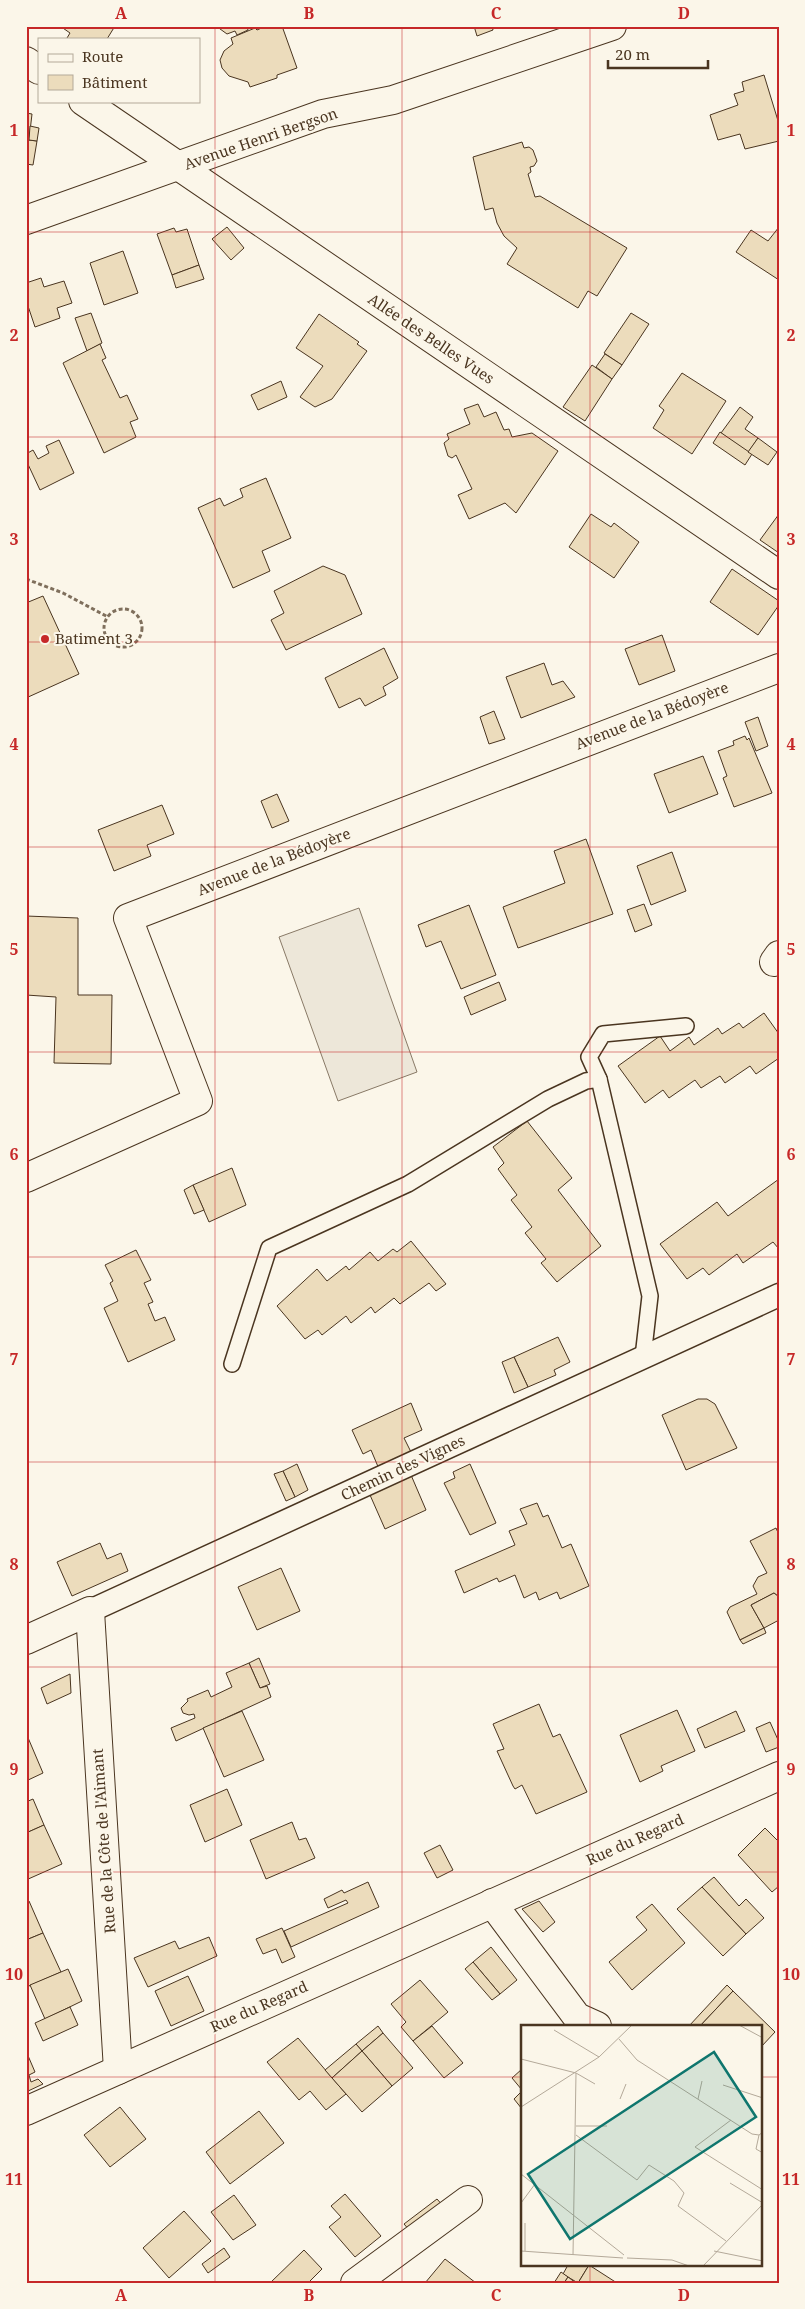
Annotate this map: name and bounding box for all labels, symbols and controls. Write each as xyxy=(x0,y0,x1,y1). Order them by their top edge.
text: A xyxy=(115,2,128,24)
text: B xyxy=(304,2,315,24)
text: C xyxy=(491,2,502,24)
text: D xyxy=(678,2,690,24)
legend xyxy=(38,38,200,102)
scale bar xyxy=(608,38,708,70)
text: 20 m xyxy=(615,44,650,64)
text: Route xyxy=(82,46,123,66)
text: Bâtiment xyxy=(82,72,148,92)
street label: Avenue Henri Bergson xyxy=(181,102,340,174)
text: 1 xyxy=(9,119,19,141)
text: 1 xyxy=(786,119,796,141)
street label: Allée des Belles Vues xyxy=(365,289,499,388)
text: 2 xyxy=(9,324,19,346)
text: 2 xyxy=(786,324,796,346)
text: 3 xyxy=(9,528,19,550)
text: 3 xyxy=(786,528,796,550)
place label: Batiment 3 xyxy=(55,628,133,648)
marker: Batiment 3 xyxy=(39,633,51,645)
street label: Avenue de la Bédoyère xyxy=(572,677,731,754)
text: 4 xyxy=(9,733,19,755)
text: 4 xyxy=(786,733,796,755)
street label: Avenue de la Bédoyère xyxy=(194,823,353,900)
text: 5 xyxy=(9,938,19,960)
text: 5 xyxy=(786,938,796,960)
text: 6 xyxy=(9,1143,19,1165)
text: 6 xyxy=(786,1143,796,1165)
text: 7 xyxy=(9,1348,19,1370)
text: 7 xyxy=(786,1348,796,1370)
street label: Chemin des Vignes xyxy=(337,1429,468,1505)
text: 8 xyxy=(9,1553,19,1575)
text: 8 xyxy=(786,1553,796,1575)
street label: Rue de la Côte de l'Aimant xyxy=(87,1748,119,1934)
text: 9 xyxy=(9,1758,19,1780)
text: 9 xyxy=(786,1758,796,1780)
street label: Rue du Regard xyxy=(583,1809,686,1869)
text: 10 xyxy=(5,1963,23,1985)
text: 10 xyxy=(782,1963,800,1985)
street label: Rue du Regard xyxy=(207,1976,310,2036)
inset map xyxy=(521,2025,762,2266)
text: 11 xyxy=(5,2168,23,2190)
text: 11 xyxy=(782,2168,800,2190)
text: A xyxy=(115,2284,128,2306)
text: B xyxy=(304,2284,315,2306)
text: C xyxy=(491,2284,502,2306)
text: D xyxy=(678,2284,690,2306)

